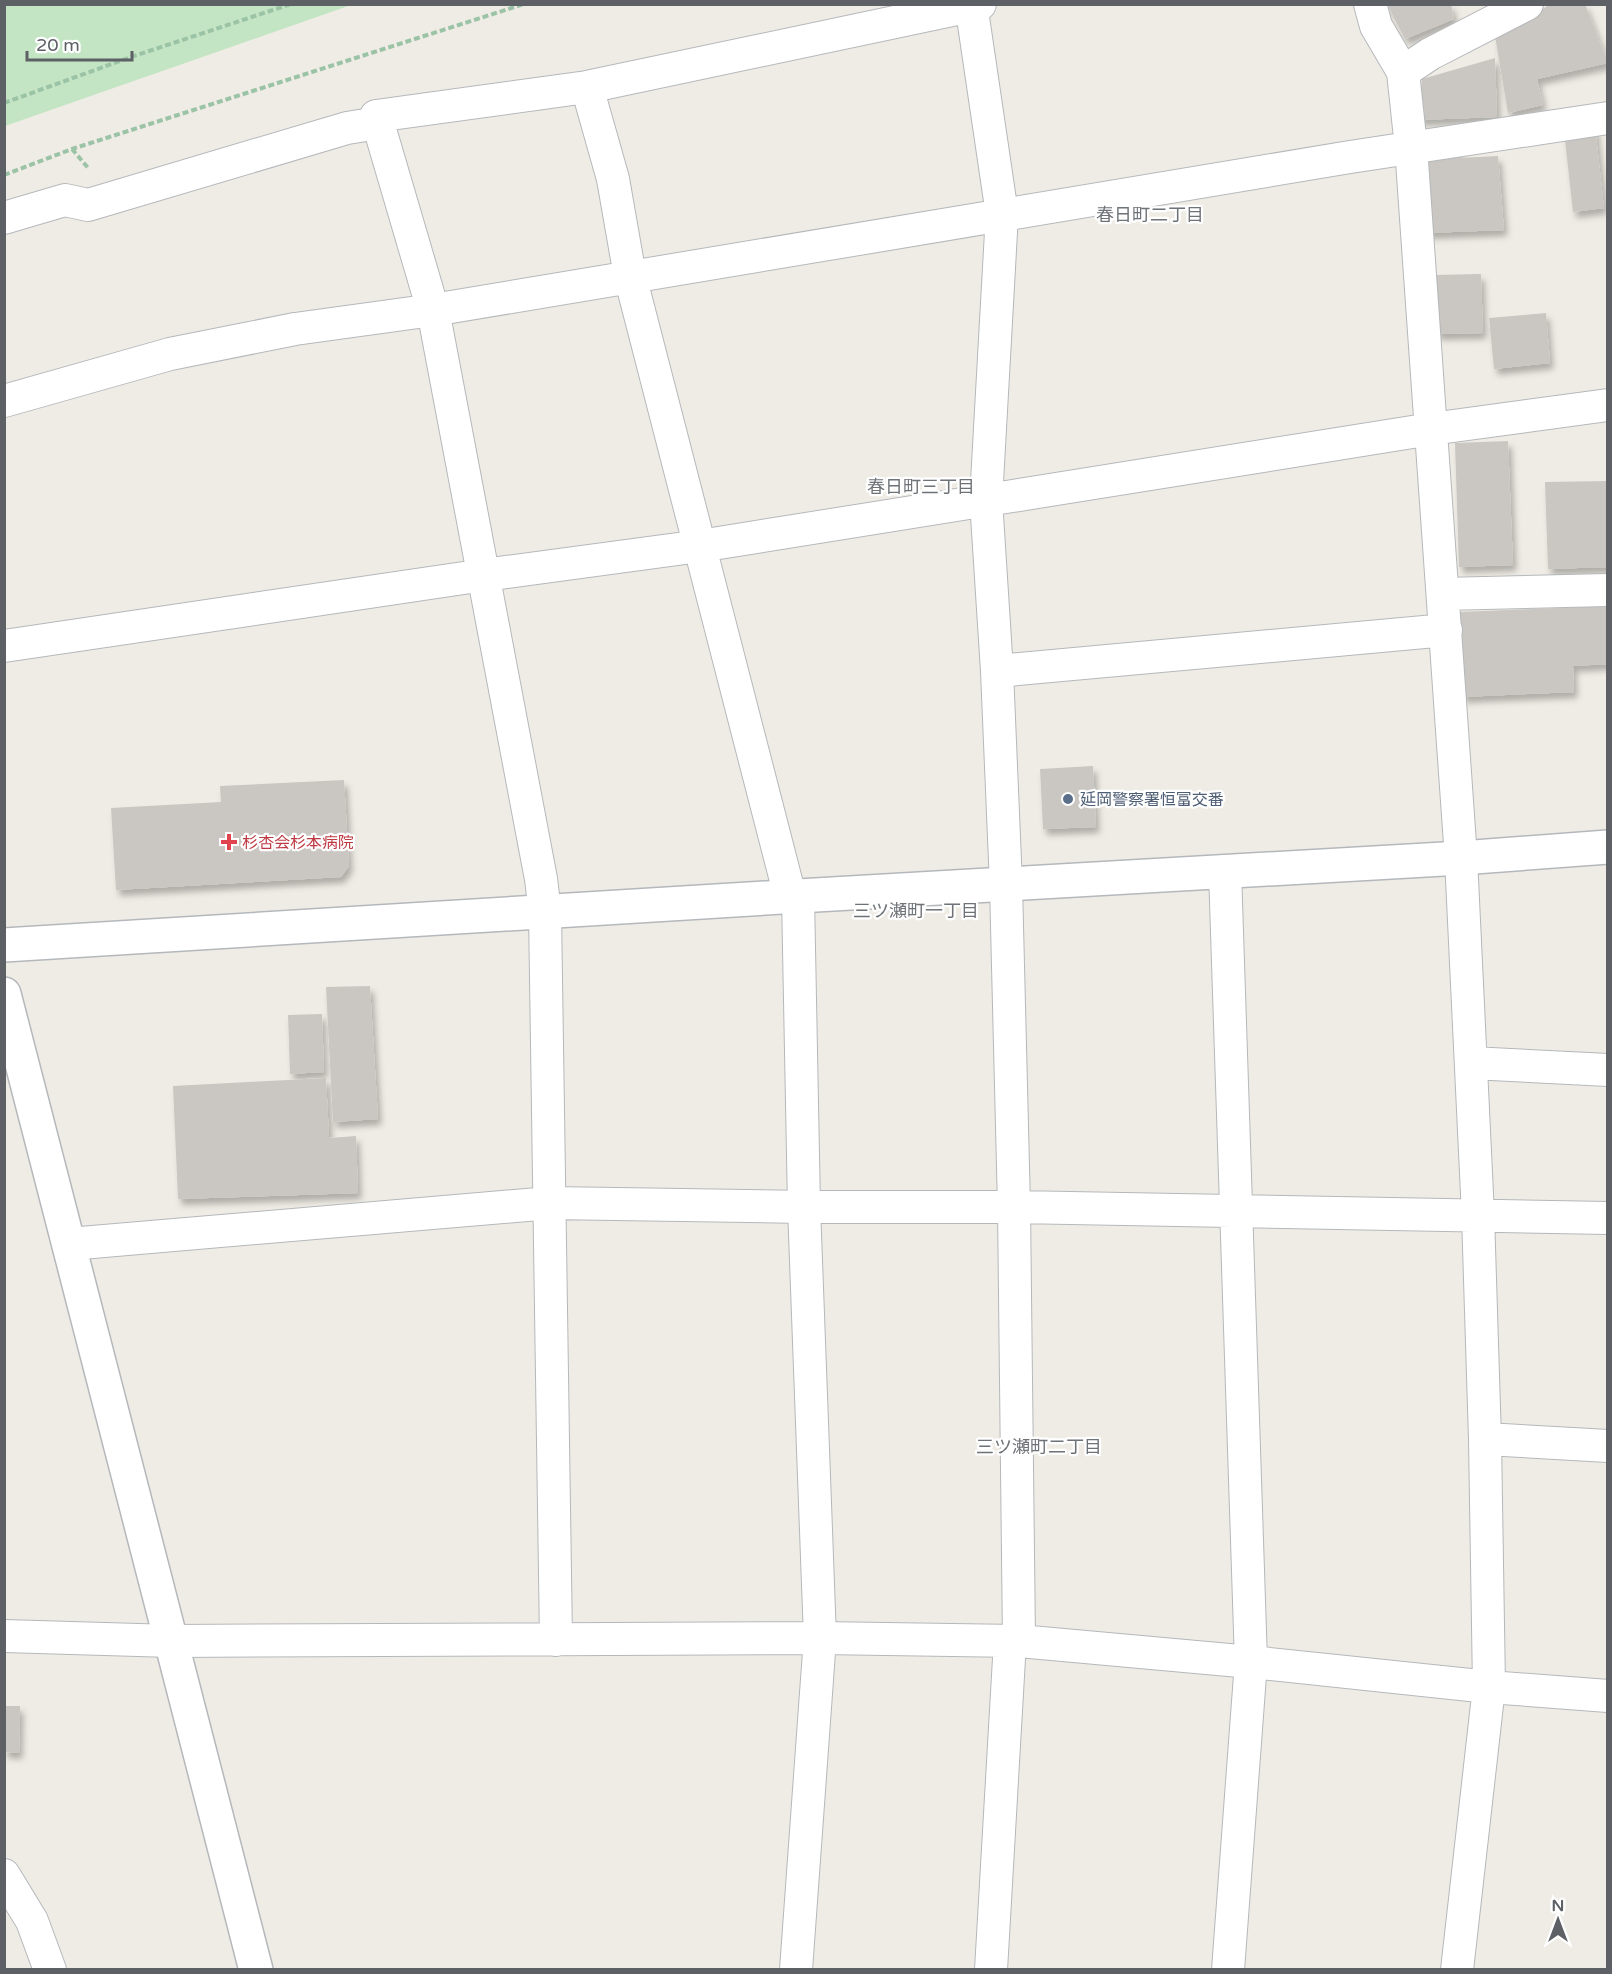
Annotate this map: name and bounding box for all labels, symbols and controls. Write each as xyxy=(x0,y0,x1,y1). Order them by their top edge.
scale bar xyxy=(27,24,132,62)
text: 20 m xyxy=(36,34,80,56)
district label: 春日町二丁目 xyxy=(1096,204,1204,226)
district label: 春日町三丁目 xyxy=(867,476,975,498)
place label: 延岡警察署恒富交番 xyxy=(1080,790,1224,810)
marker: 延岡警察署恒富交番 xyxy=(1061,792,1075,806)
marker: 杉杏会杉本病院 xyxy=(220,833,238,851)
place label: 杉杏会杉本病院 xyxy=(242,833,354,853)
district label: 三ツ瀬町一丁目 xyxy=(853,900,979,922)
district label: 三ツ瀬町二丁目 xyxy=(976,1436,1102,1458)
north arrow xyxy=(1528,1890,1588,1950)
text: N xyxy=(1552,1896,1564,1916)

